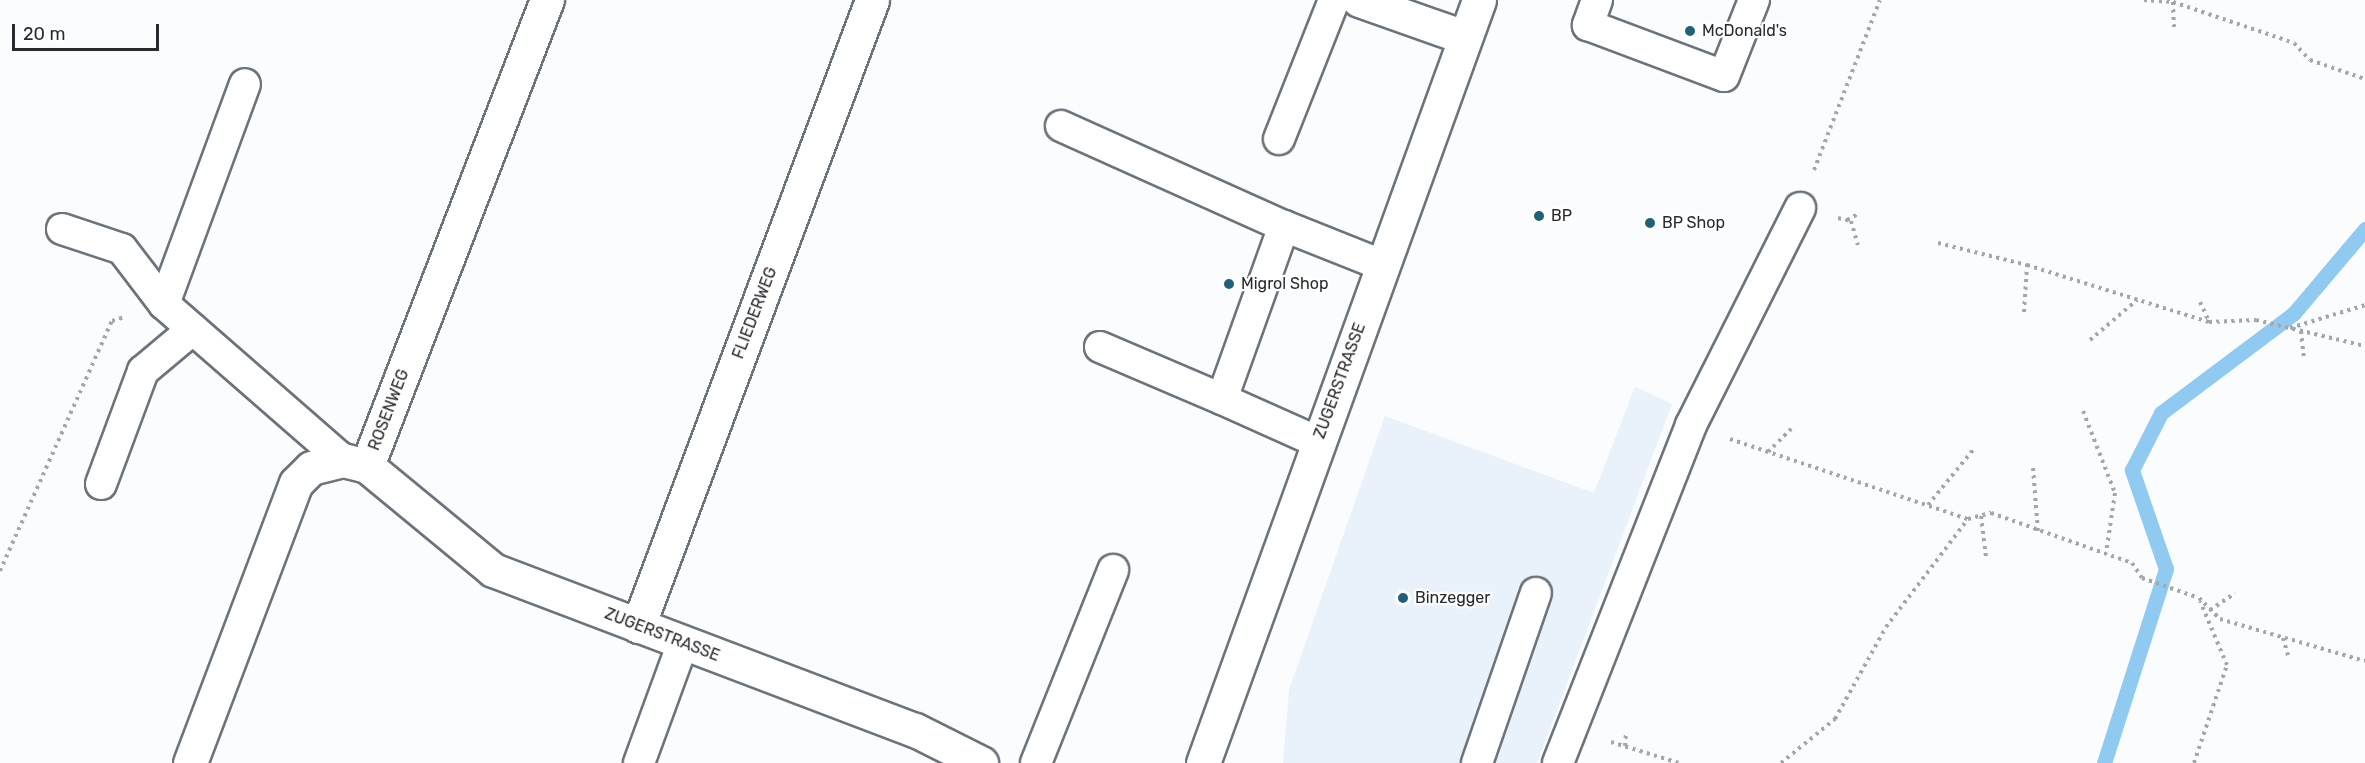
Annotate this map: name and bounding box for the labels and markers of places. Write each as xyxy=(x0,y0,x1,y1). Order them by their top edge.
place label: McDonald's xyxy=(1702,21,1787,41)
marker: McDonald's xyxy=(1683,24,1697,38)
place label: BP xyxy=(1551,206,1572,226)
marker: BP xyxy=(1532,209,1546,223)
place label: BP Shop xyxy=(1662,213,1725,233)
marker: BP Shop xyxy=(1643,216,1657,230)
place label: Migrol Shop xyxy=(1241,274,1328,294)
marker: Migrol Shop xyxy=(1222,277,1236,291)
place label: Binzegger xyxy=(1415,588,1490,608)
marker: Binzegger xyxy=(1396,591,1410,605)

